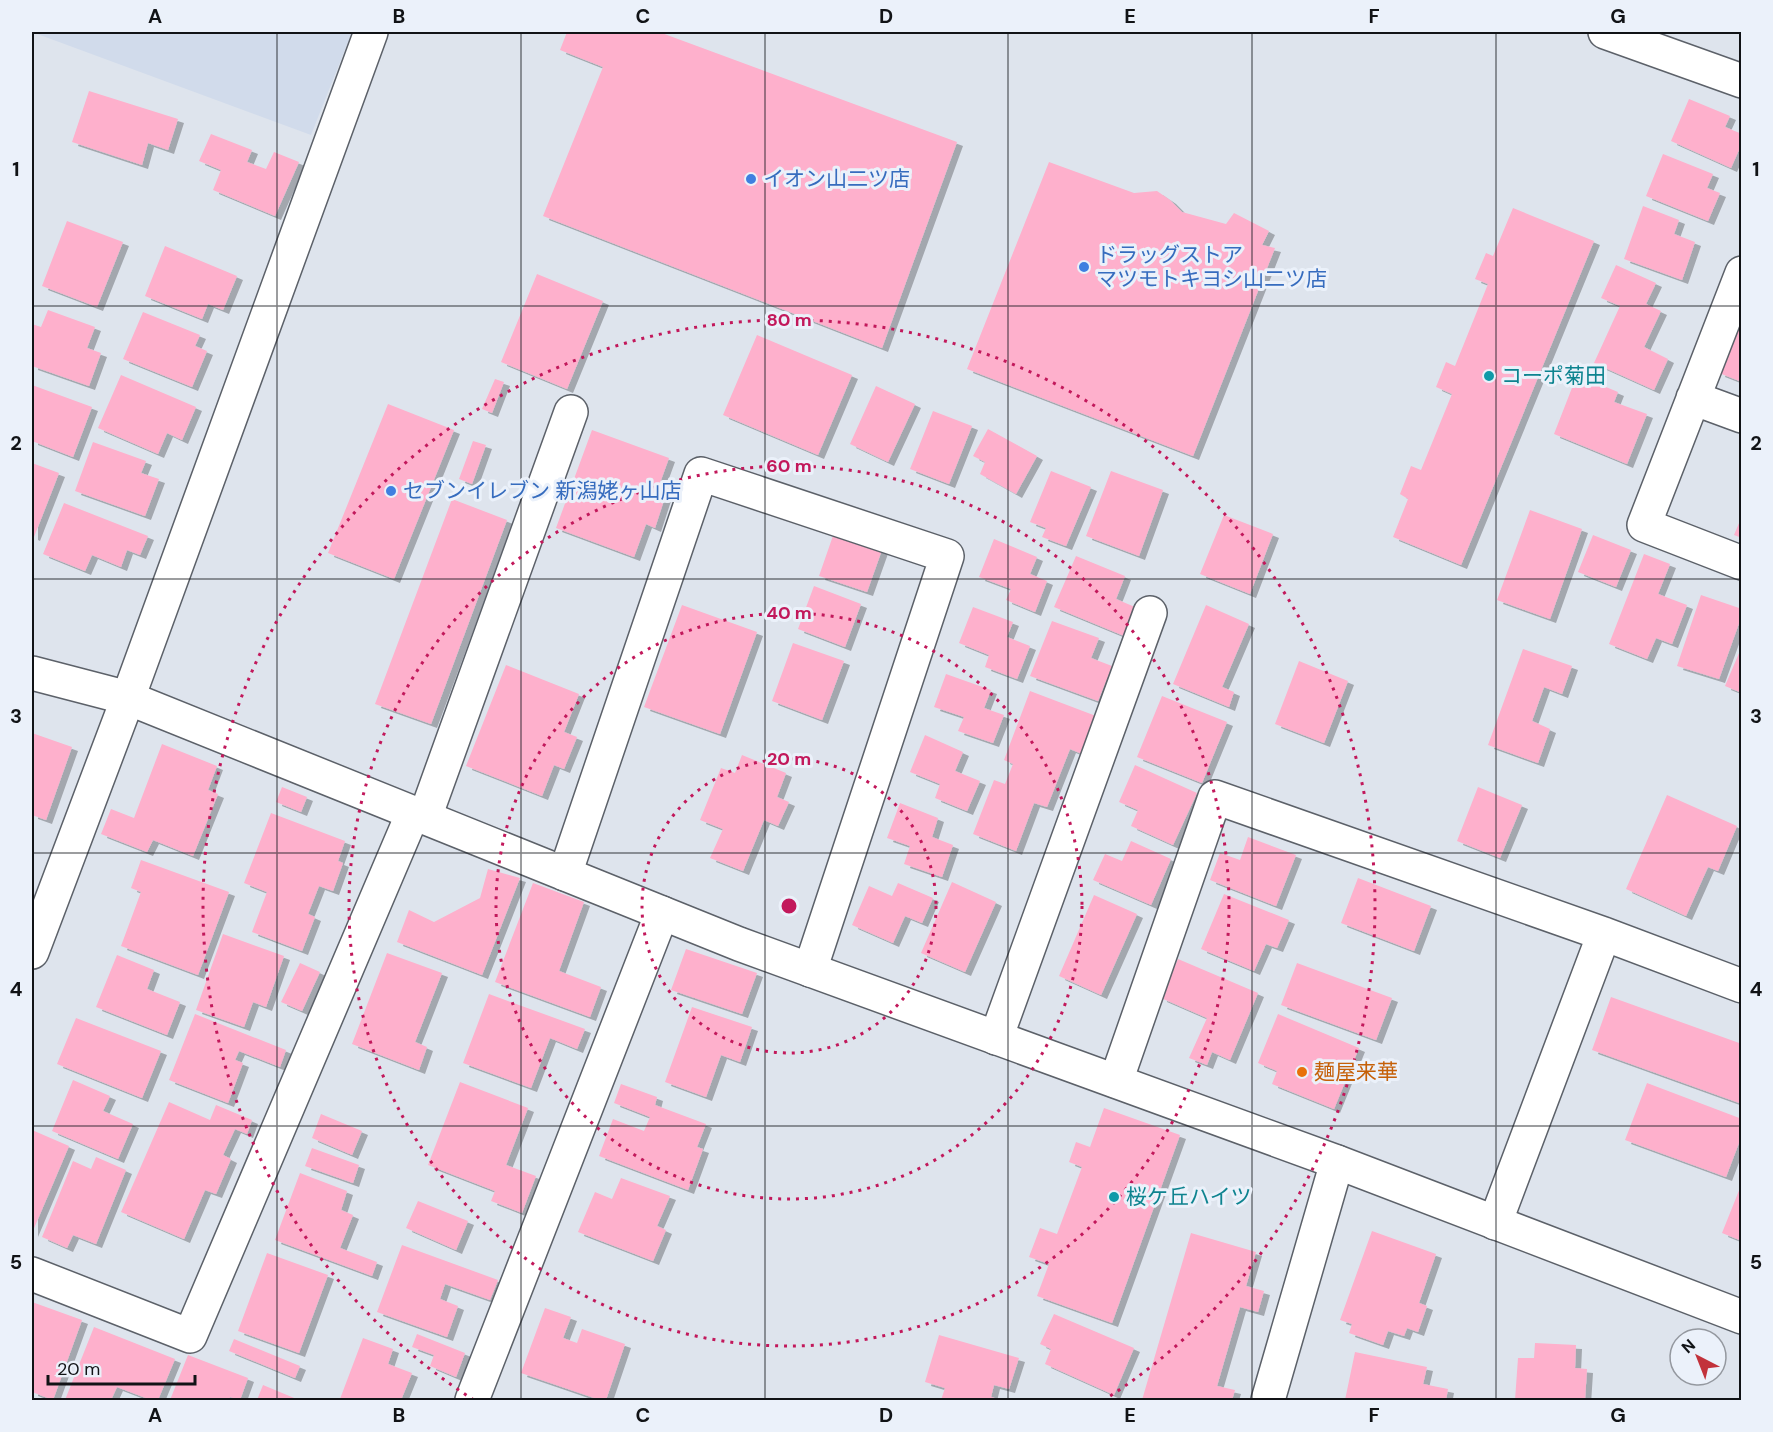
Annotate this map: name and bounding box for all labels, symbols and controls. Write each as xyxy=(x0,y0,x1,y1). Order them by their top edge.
text: A xyxy=(148,3,162,29)
text: B xyxy=(393,3,405,29)
text: C xyxy=(636,3,650,29)
text: D xyxy=(879,3,893,29)
text: E xyxy=(1124,3,1136,29)
text: F xyxy=(1368,3,1380,29)
text: G xyxy=(1610,3,1626,29)
text: 1 xyxy=(12,156,20,182)
text: 1 xyxy=(1752,156,1760,182)
place label: イオン山二ツ店 xyxy=(763,165,910,193)
marker: イオン山二ツ店 xyxy=(744,172,758,186)
place label: ドラッグストア マツモトキヨシ山二ツ店 xyxy=(1096,241,1327,293)
marker: ドラッグストア マツモトキヨシ山二ツ店 xyxy=(1077,260,1091,274)
text: 80 m xyxy=(766,308,812,332)
place label: コーポ菊田 xyxy=(1501,362,1606,390)
marker: コーポ菊田 xyxy=(1482,369,1496,383)
text: 2 xyxy=(10,430,22,456)
text: 2 xyxy=(1750,430,1762,456)
text: 60 m xyxy=(766,454,812,478)
place label: セブンイレブン 新潟姥ヶ山店 xyxy=(403,477,682,505)
marker: セブンイレブン 新潟姥ヶ山店 xyxy=(384,484,398,498)
text: 40 m xyxy=(766,601,812,625)
text: 3 xyxy=(10,703,22,729)
text: 3 xyxy=(1750,703,1762,729)
text: 20 m xyxy=(767,747,811,771)
centre of rings xyxy=(779,896,799,916)
text: 4 xyxy=(10,976,23,1002)
text: 4 xyxy=(1750,976,1763,1002)
place label: 麺屋来華 xyxy=(1314,1058,1398,1086)
marker: 麺屋来華 xyxy=(1295,1065,1309,1079)
place label: 桜ケ丘ハイツ xyxy=(1126,1183,1252,1211)
marker: 桜ケ丘ハイツ xyxy=(1107,1190,1121,1204)
text: 5 xyxy=(10,1249,22,1275)
text: 5 xyxy=(1750,1249,1762,1275)
north arrow xyxy=(1668,1327,1728,1387)
text: N xyxy=(1677,1335,1700,1358)
scale bar xyxy=(48,1348,195,1386)
text: 20 m xyxy=(57,1357,100,1381)
text: A xyxy=(148,1402,162,1428)
text: B xyxy=(393,1402,405,1428)
text: C xyxy=(636,1402,650,1428)
text: D xyxy=(879,1402,893,1428)
text: E xyxy=(1124,1402,1136,1428)
text: F xyxy=(1368,1402,1380,1428)
text: G xyxy=(1610,1402,1626,1428)

